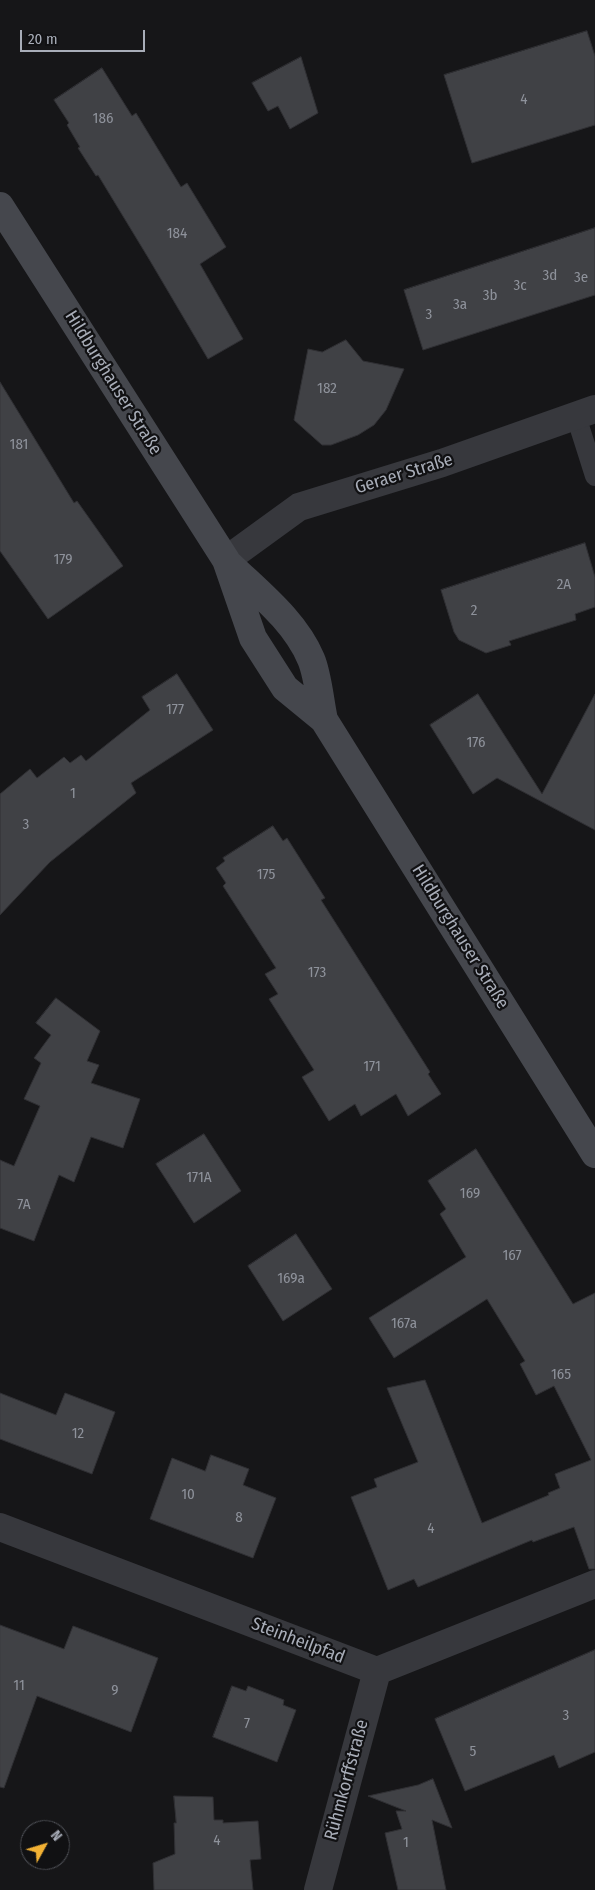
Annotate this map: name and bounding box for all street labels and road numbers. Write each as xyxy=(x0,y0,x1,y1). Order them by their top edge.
street label: Hildburghauser Straße xyxy=(60,307,166,459)
street label: Geraer Straße xyxy=(353,449,455,499)
street label: Hildburghauser Straße xyxy=(407,861,513,1013)
street label: Steinheilpfad xyxy=(248,1613,348,1669)
street label: Rühmkorffstraße xyxy=(321,1717,373,1843)

